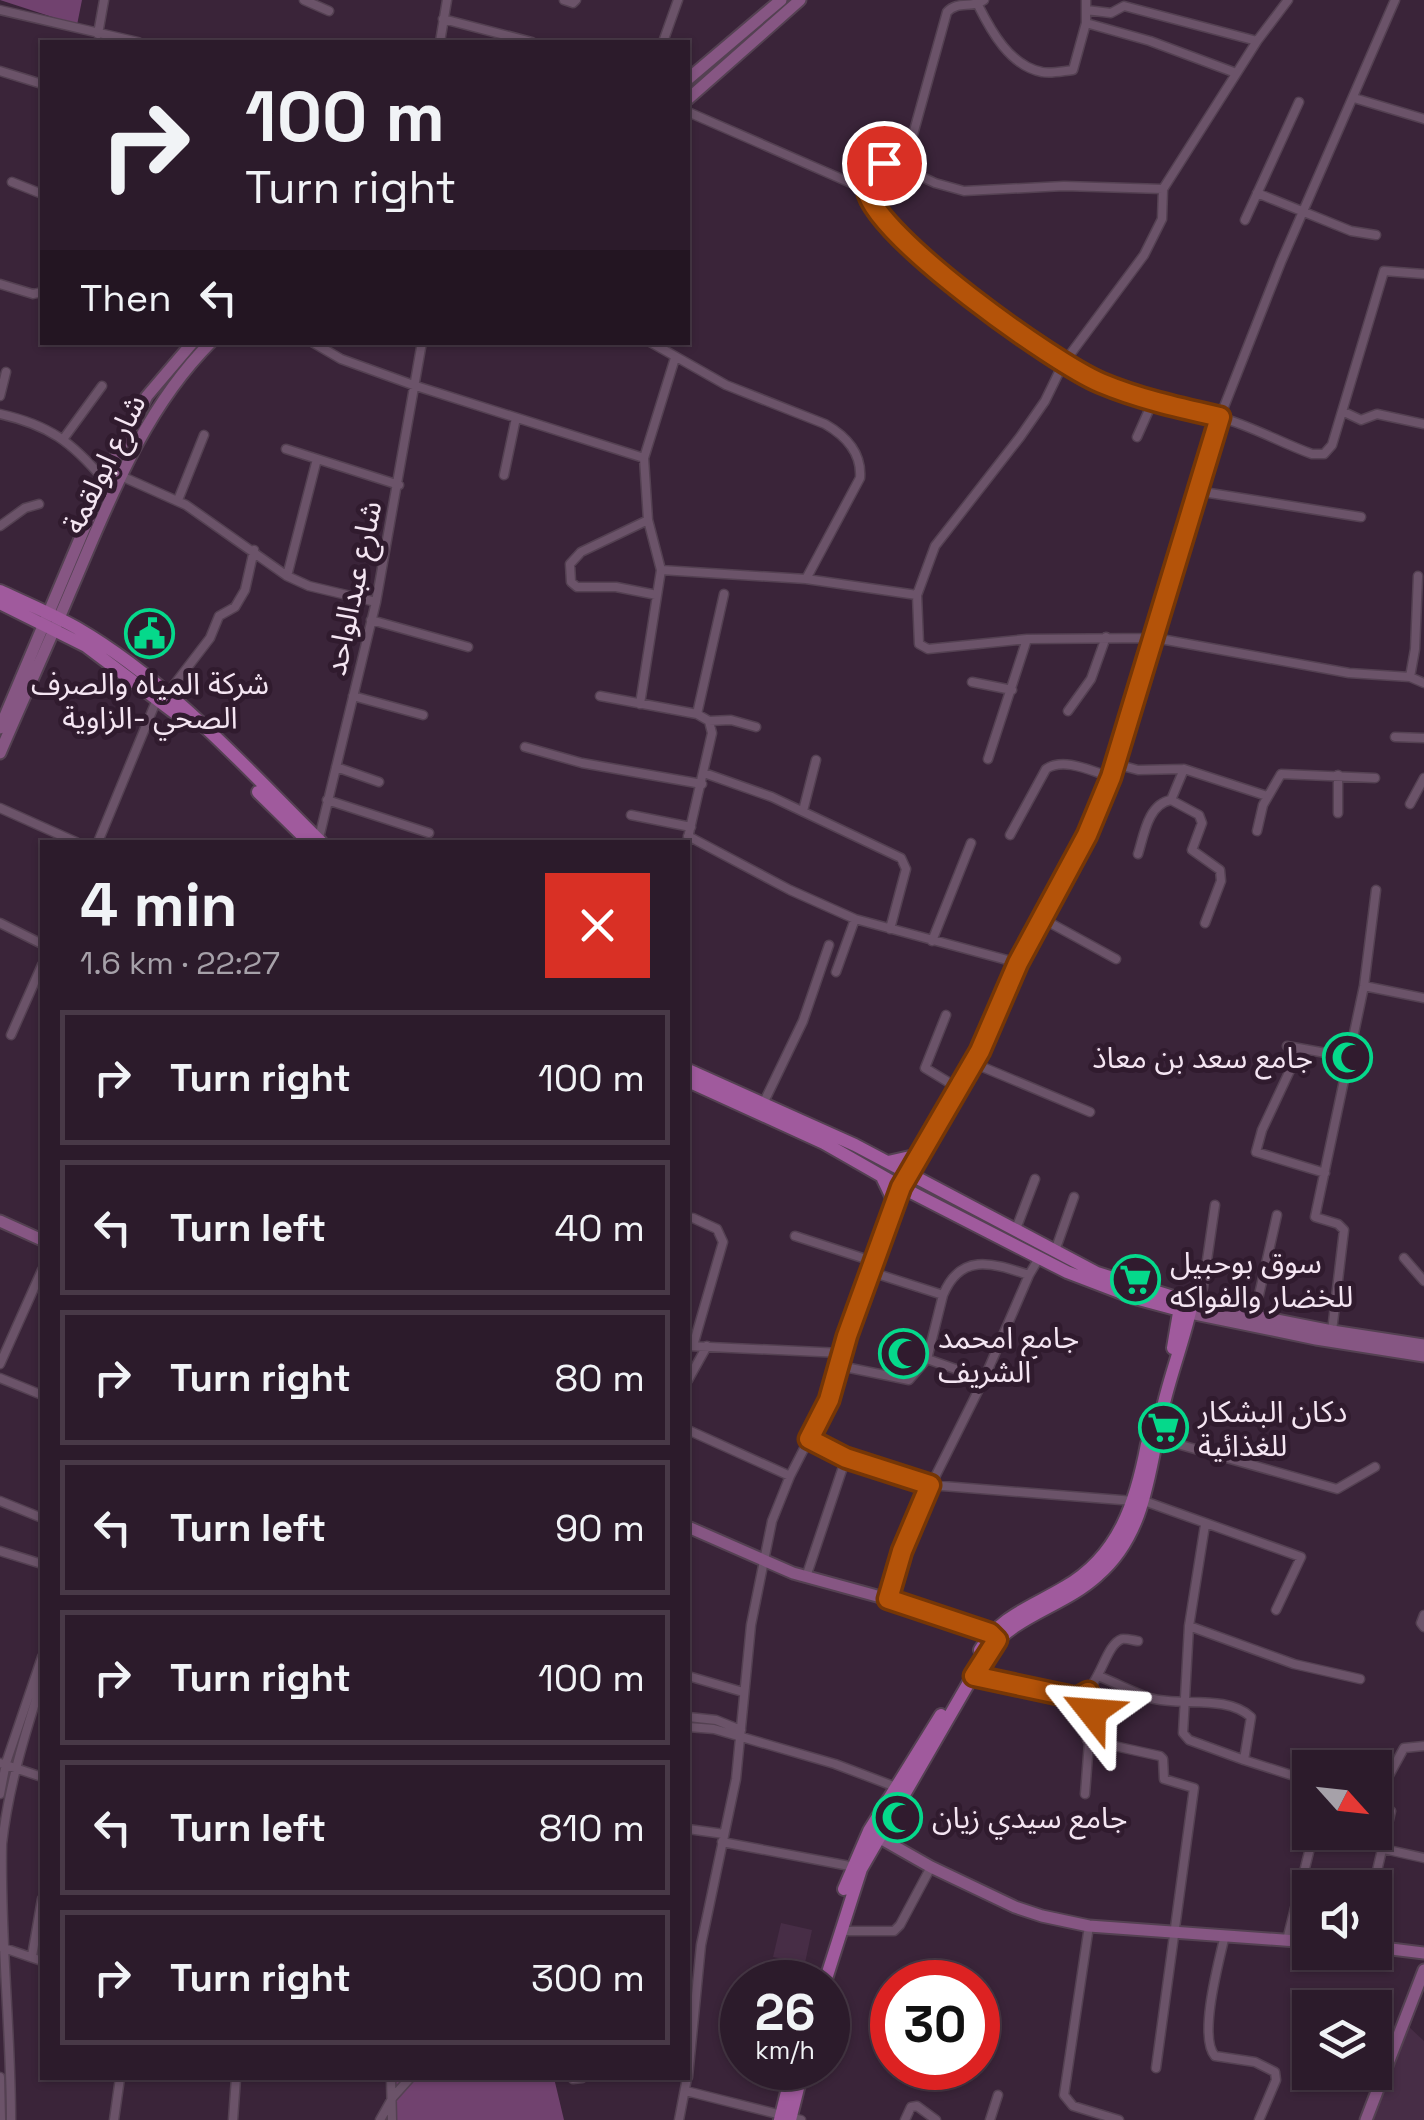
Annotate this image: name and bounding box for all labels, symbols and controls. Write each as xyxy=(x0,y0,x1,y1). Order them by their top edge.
text: 100 m xyxy=(245,72,445,161)
icon: right xyxy=(80,80,210,210)
pin xyxy=(842,121,927,206)
icon: arrive xyxy=(857,136,912,191)
text: Turn right xyxy=(245,159,456,216)
icon: left xyxy=(191,270,246,325)
text: Then xyxy=(80,274,171,322)
street label: شارع ابولقمة xyxy=(54,388,157,541)
street label: شارع عبدالواحد xyxy=(315,497,393,679)
public building icon: شركة المياه والصرف الصحي -الزاوية xyxy=(124,608,176,660)
place label: شركة المياه والصرف الصحي -الزاوية xyxy=(31,664,269,740)
text: 4 min xyxy=(80,867,238,944)
button: close xyxy=(545,873,650,978)
text: 1.6 km · 22:27 xyxy=(80,943,280,983)
mosque icon: جامع سعد بن معاذ xyxy=(1322,1031,1374,1083)
place label: جامع سعد بن معاذ xyxy=(1092,1038,1313,1080)
icon: right xyxy=(85,1050,140,1105)
text: Turn right xyxy=(170,1054,351,1102)
text: 100 m xyxy=(538,1054,645,1102)
icon: left xyxy=(85,1200,140,1255)
text: Turn left xyxy=(170,1204,326,1252)
text: 40 m xyxy=(554,1204,645,1252)
place label: سوق بوحبيل للخضار والفواكه xyxy=(1170,1243,1353,1316)
supermarket icon: سوق بوحبيل للخضار والفواكه xyxy=(1109,1253,1161,1305)
place label: جامع امحمد الشريف xyxy=(938,1318,1079,1391)
mosque icon: جامع امحمد الشريف xyxy=(877,1328,929,1380)
icon: right xyxy=(85,1350,140,1405)
text: Turn right xyxy=(170,1354,351,1402)
text: 80 m xyxy=(555,1354,645,1402)
place label: دكان البشكار للغذائية xyxy=(1197,1392,1347,1465)
supermarket icon: دكان البشكار للغذائية xyxy=(1137,1402,1189,1454)
icon: left xyxy=(85,1500,140,1555)
text: Turn left xyxy=(170,1504,326,1552)
text: 90 m xyxy=(555,1504,645,1552)
icon: right xyxy=(85,1650,140,1705)
text: Turn right xyxy=(170,1654,351,1702)
text: 100 m xyxy=(538,1654,645,1702)
position arrow xyxy=(1040,1660,1144,1764)
north arrow xyxy=(1292,1750,1392,1850)
map controls xyxy=(1292,1750,1392,2090)
mosque icon: جامع سيدي زيان xyxy=(871,1791,923,1843)
place label: جامع سيدي زيان xyxy=(932,1798,1127,1840)
icon: left xyxy=(85,1800,140,1855)
text: Turn left xyxy=(170,1804,326,1852)
text: 810 m xyxy=(539,1804,645,1852)
button: sound xyxy=(1292,1870,1392,1970)
icon: right xyxy=(85,1950,140,2005)
text: Turn right xyxy=(170,1954,351,2002)
text: 300 m xyxy=(531,1954,645,2002)
speed limit sign: 30 xyxy=(870,1960,1000,2090)
text: 26 xyxy=(755,1981,815,2045)
button: layers xyxy=(1292,1990,1392,2090)
text: km/h xyxy=(755,2034,815,2066)

